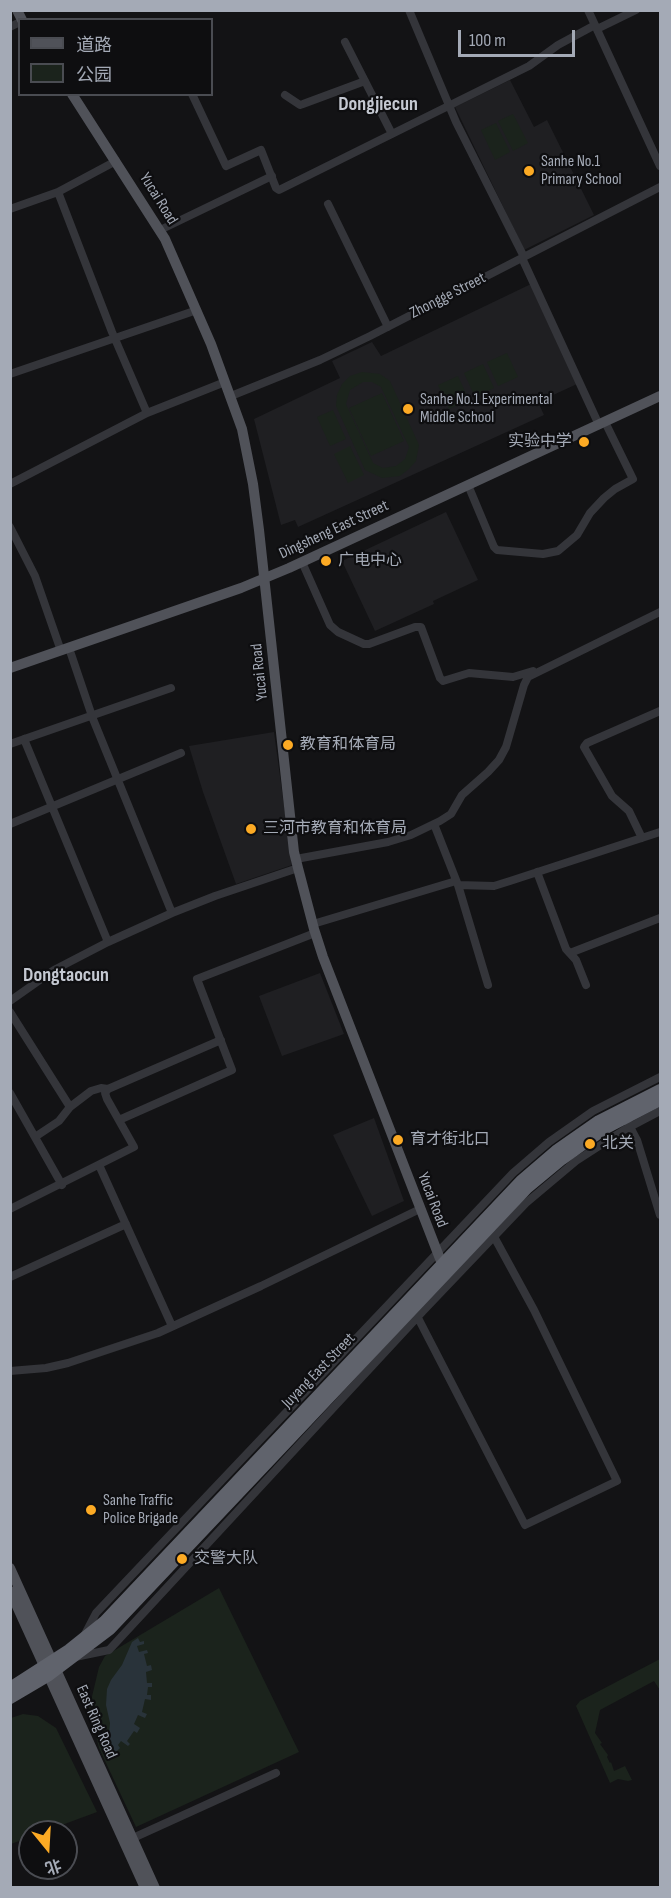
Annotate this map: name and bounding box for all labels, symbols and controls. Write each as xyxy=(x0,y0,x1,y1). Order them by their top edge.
legend xyxy=(18,18,213,96)
scale bar xyxy=(461,18,578,56)
text: 100 m xyxy=(469,30,506,51)
text: 道路 xyxy=(76,35,112,56)
text: 公园 xyxy=(76,65,112,86)
district label: Dongjiecun xyxy=(338,93,418,117)
place label: Sanhe No.1 Primary School xyxy=(541,152,622,190)
marker: Sanhe No.1 Primary School xyxy=(522,164,536,178)
street label: Yucai Road xyxy=(135,170,181,228)
street label: Zhongge Street xyxy=(407,269,489,323)
place label: Sanhe No.1 Experimental Middle School xyxy=(420,390,552,428)
marker: Sanhe No.1 Experimental Middle School xyxy=(401,402,415,416)
place label: 实验中学 xyxy=(508,432,572,452)
marker: 实验中学 xyxy=(577,435,591,449)
street label: Dingsheng East Street xyxy=(276,496,392,564)
place label: 广电中心 xyxy=(338,551,402,571)
marker: 广电中心 xyxy=(319,554,333,568)
street label: Yucai Road xyxy=(247,643,273,701)
place label: 教育和体育局 xyxy=(300,735,396,755)
marker: 教育和体育局 xyxy=(281,738,295,752)
place label: 三河市教育和体育局 xyxy=(263,819,407,839)
marker: 三河市教育和体育局 xyxy=(244,822,258,836)
district label: Dongtaocun xyxy=(23,964,109,988)
place label: 育才街北口 xyxy=(410,1130,490,1150)
marker: 育才街北口 xyxy=(391,1133,405,1147)
place label: 北关 xyxy=(602,1134,634,1154)
marker: 北关 xyxy=(583,1137,597,1151)
street label: Yucai Road xyxy=(413,1170,451,1230)
street label: Juyang East Street xyxy=(278,1329,360,1413)
place label: Sanhe Traffic Police Brigade xyxy=(103,1491,178,1529)
marker: Sanhe Traffic Police Brigade xyxy=(84,1503,98,1517)
place label: 交警大队 xyxy=(194,1549,258,1569)
marker: 交警大队 xyxy=(175,1552,189,1566)
street label: East Ring Road xyxy=(71,1682,121,1762)
north arrow xyxy=(18,1820,78,1880)
text: 北 xyxy=(43,1854,64,1877)

